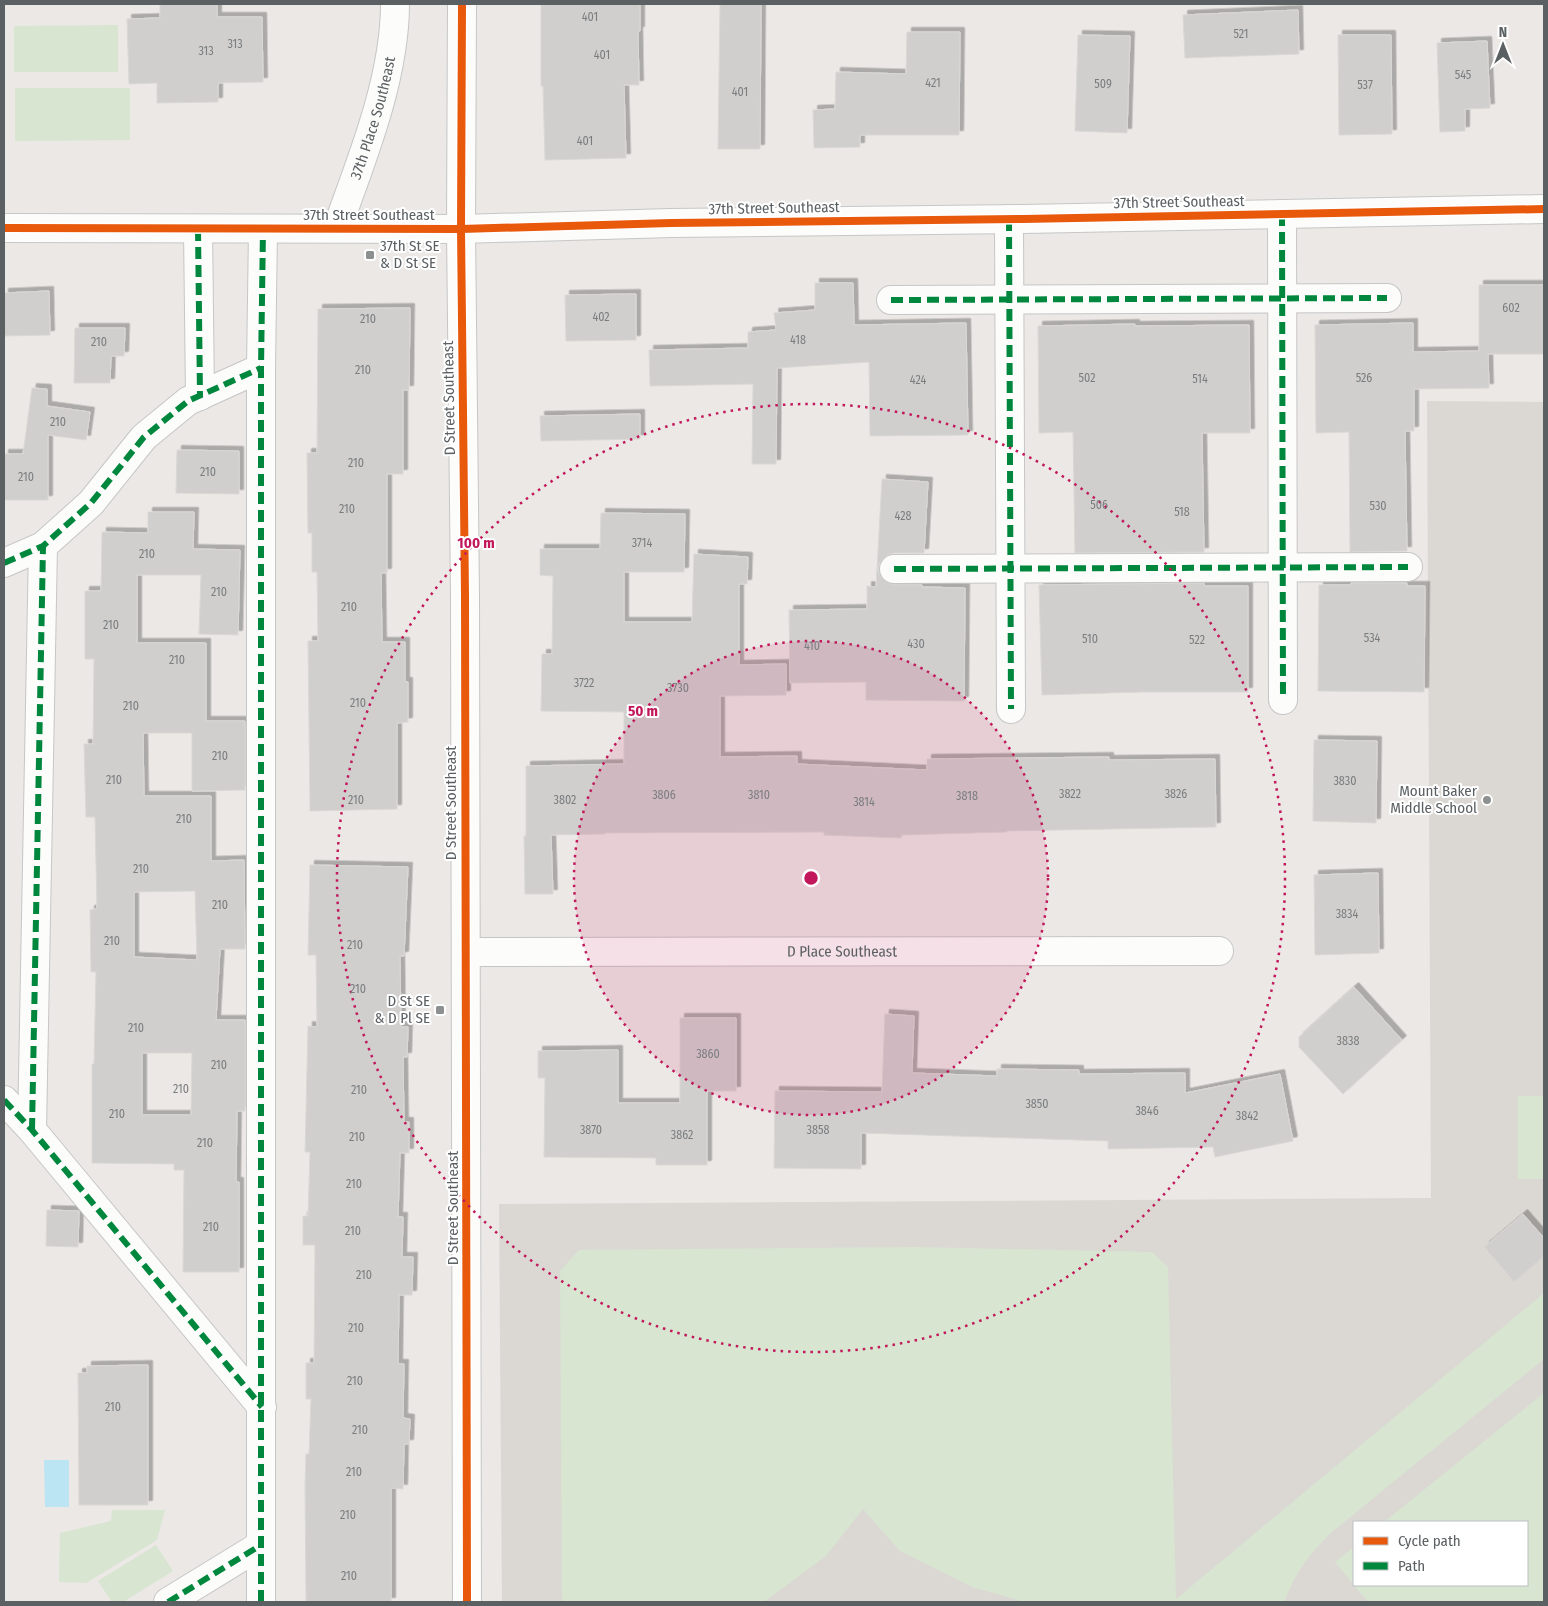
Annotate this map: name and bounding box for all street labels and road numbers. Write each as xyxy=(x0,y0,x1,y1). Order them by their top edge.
street label: 37th Place Southeast xyxy=(347,55,399,182)
street label: 37th Street Southeast xyxy=(1113,192,1245,212)
street label: 37th Street Southeast xyxy=(708,198,840,218)
street label: 37th Street Southeast xyxy=(303,206,435,224)
street label: D Street Southeast xyxy=(439,341,459,455)
street label: D Street Southeast xyxy=(442,746,460,860)
street label: D Place Southeast xyxy=(787,942,897,961)
street label: D Street Southeast xyxy=(444,1151,462,1265)

